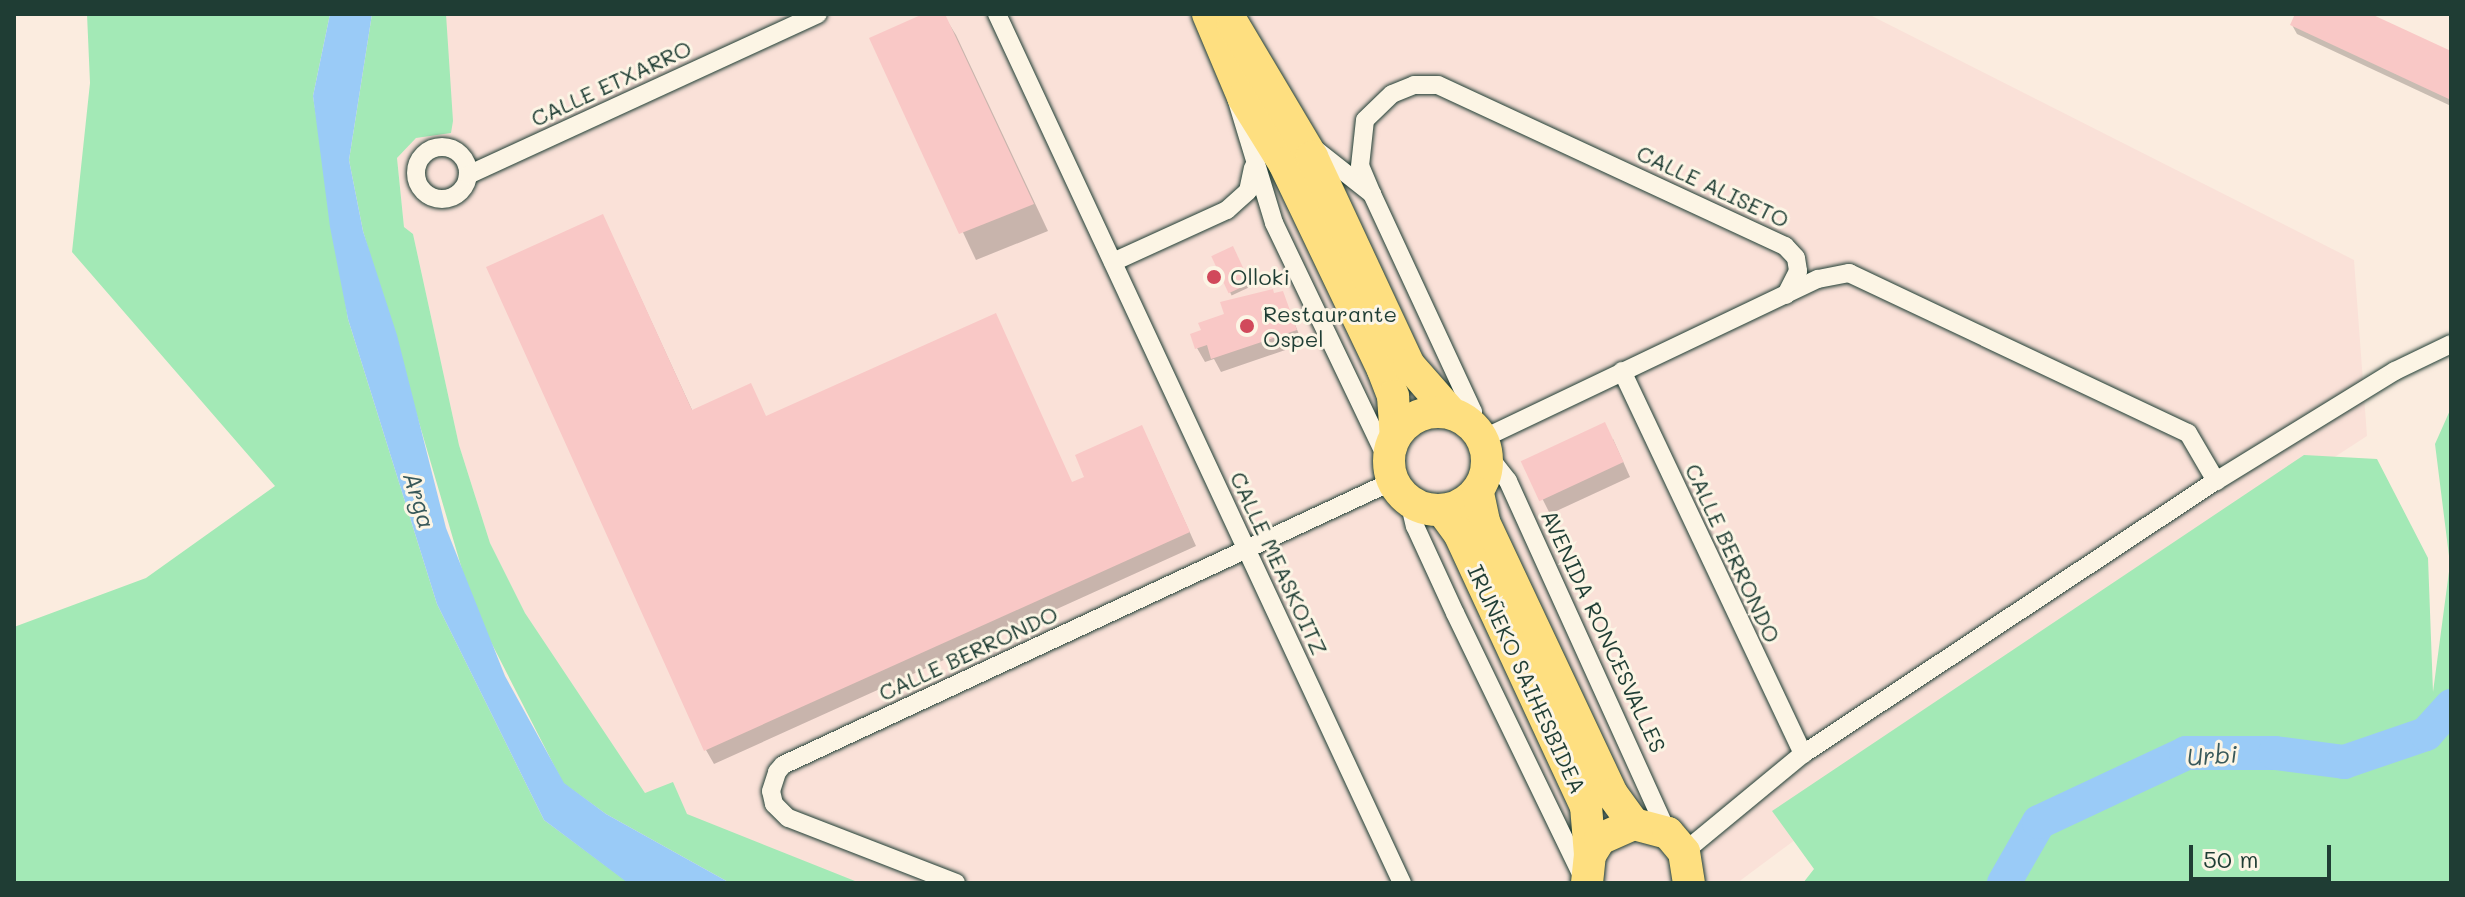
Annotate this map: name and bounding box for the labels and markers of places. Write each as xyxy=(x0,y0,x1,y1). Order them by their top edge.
place label: Olloki xyxy=(1230,264,1290,290)
marker: Olloki xyxy=(1205,268,1223,286)
place label: Restaurante Ospel xyxy=(1263,300,1397,352)
marker: Restaurante Ospel xyxy=(1238,317,1256,335)

